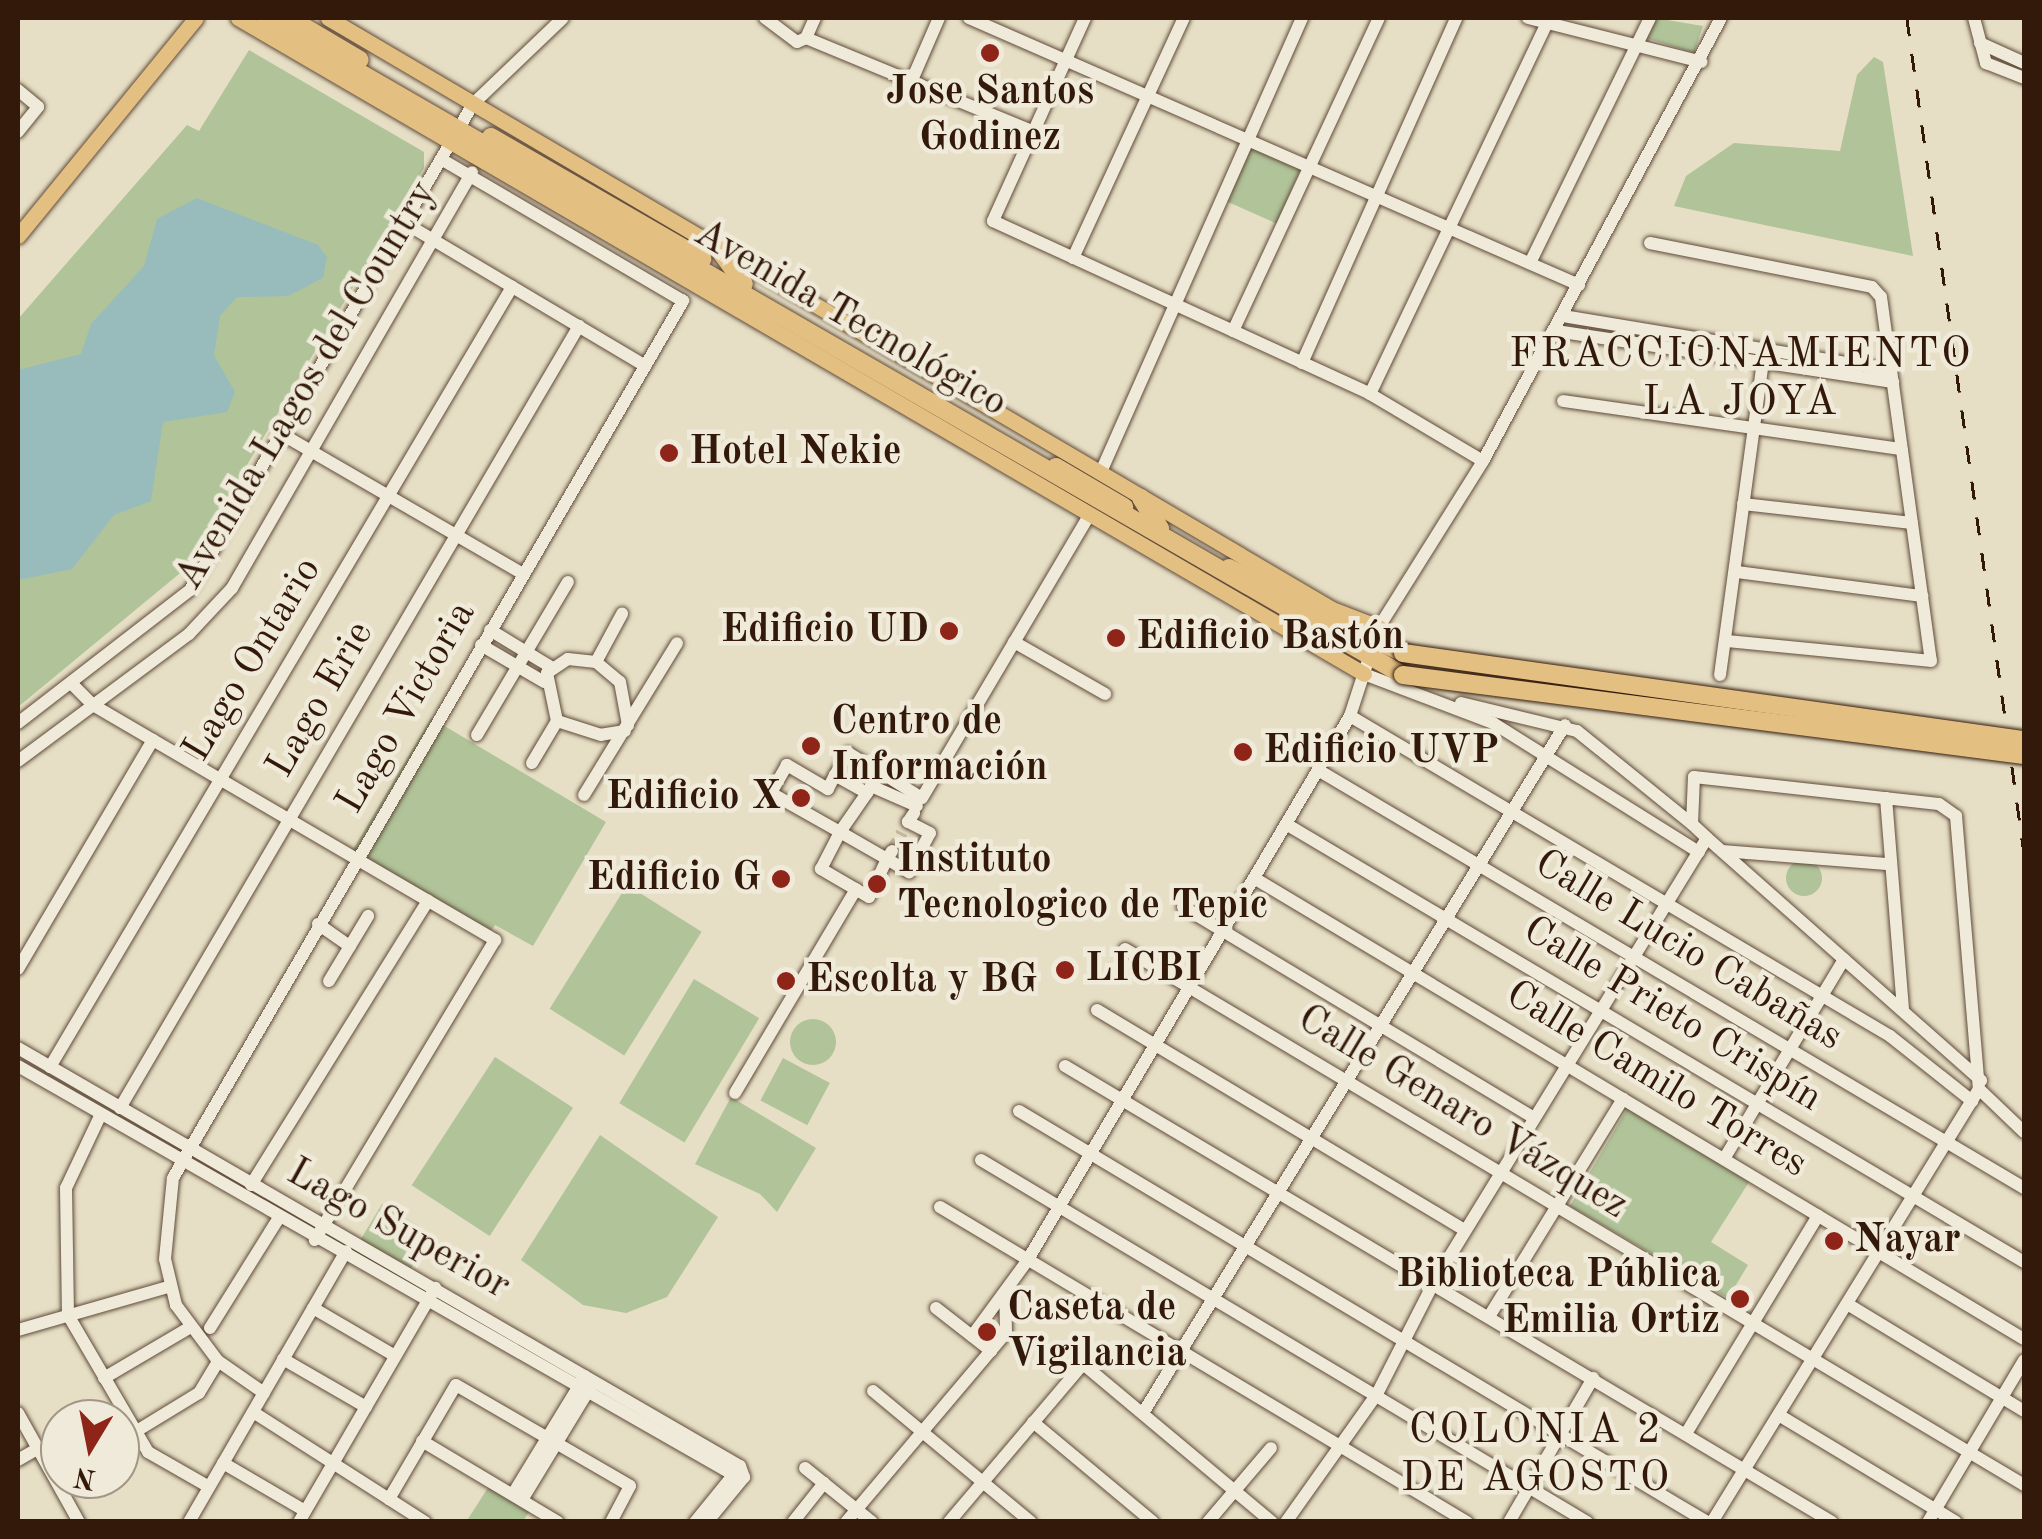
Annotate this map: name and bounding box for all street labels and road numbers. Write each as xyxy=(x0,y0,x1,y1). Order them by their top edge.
street label: Avenida Lagos del Country xyxy=(166,173,448,599)
street label: Avenida Tecnológico xyxy=(685,210,1015,428)
street label: Lago Ontario xyxy=(173,549,333,771)
street label: Lago Victoria xyxy=(327,593,487,823)
street label: Lago Erie xyxy=(257,613,385,787)
street label: Calle Lucio Cabañas xyxy=(1525,840,1851,1062)
street label: Calle Prieto Crispín xyxy=(1514,907,1830,1123)
street label: Calle Camilo Torres xyxy=(1497,971,1815,1189)
street label: Calle Genaro Vázquez xyxy=(1288,996,1636,1230)
street label: Lago Superior xyxy=(278,1149,518,1311)

